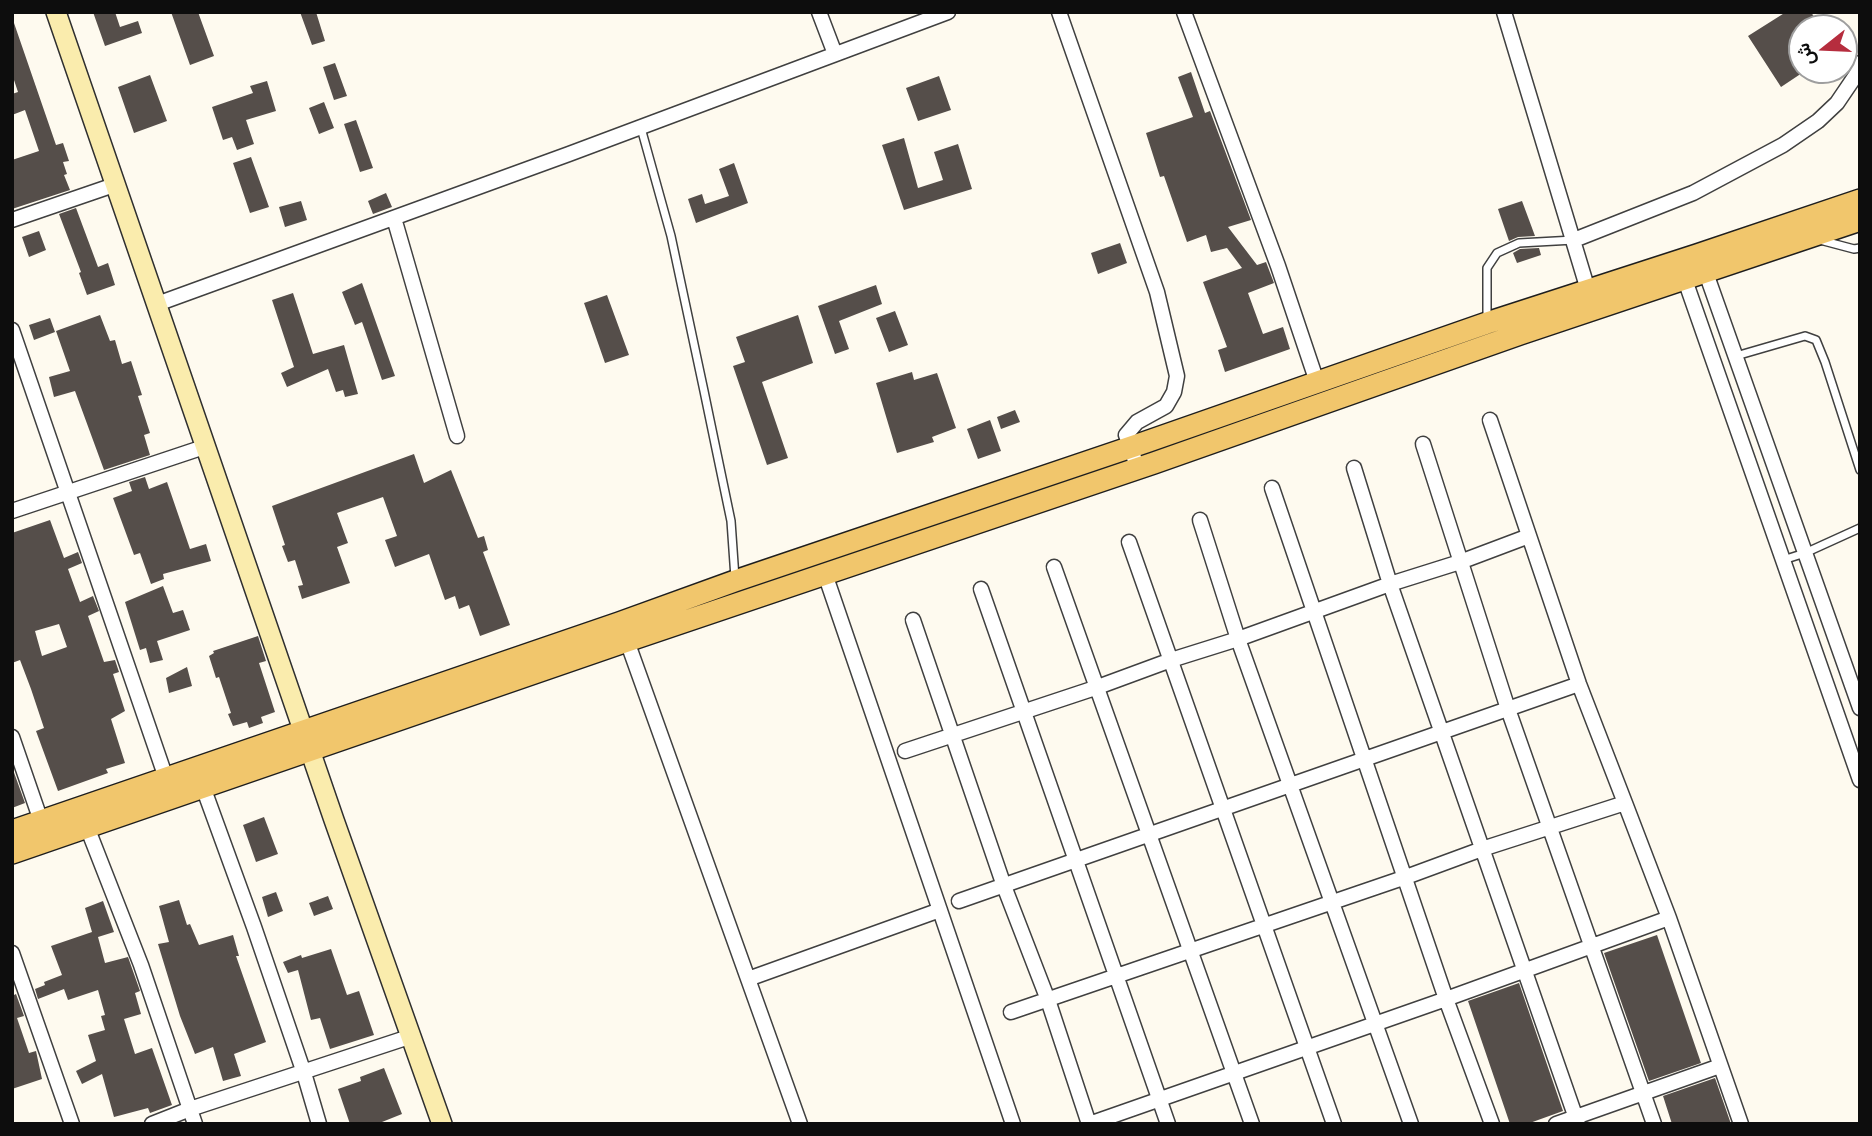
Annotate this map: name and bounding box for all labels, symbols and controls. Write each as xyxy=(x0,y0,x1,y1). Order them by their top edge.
north arrow xyxy=(1788,14,1858,84)
text: ش xyxy=(1790,40,1820,69)

